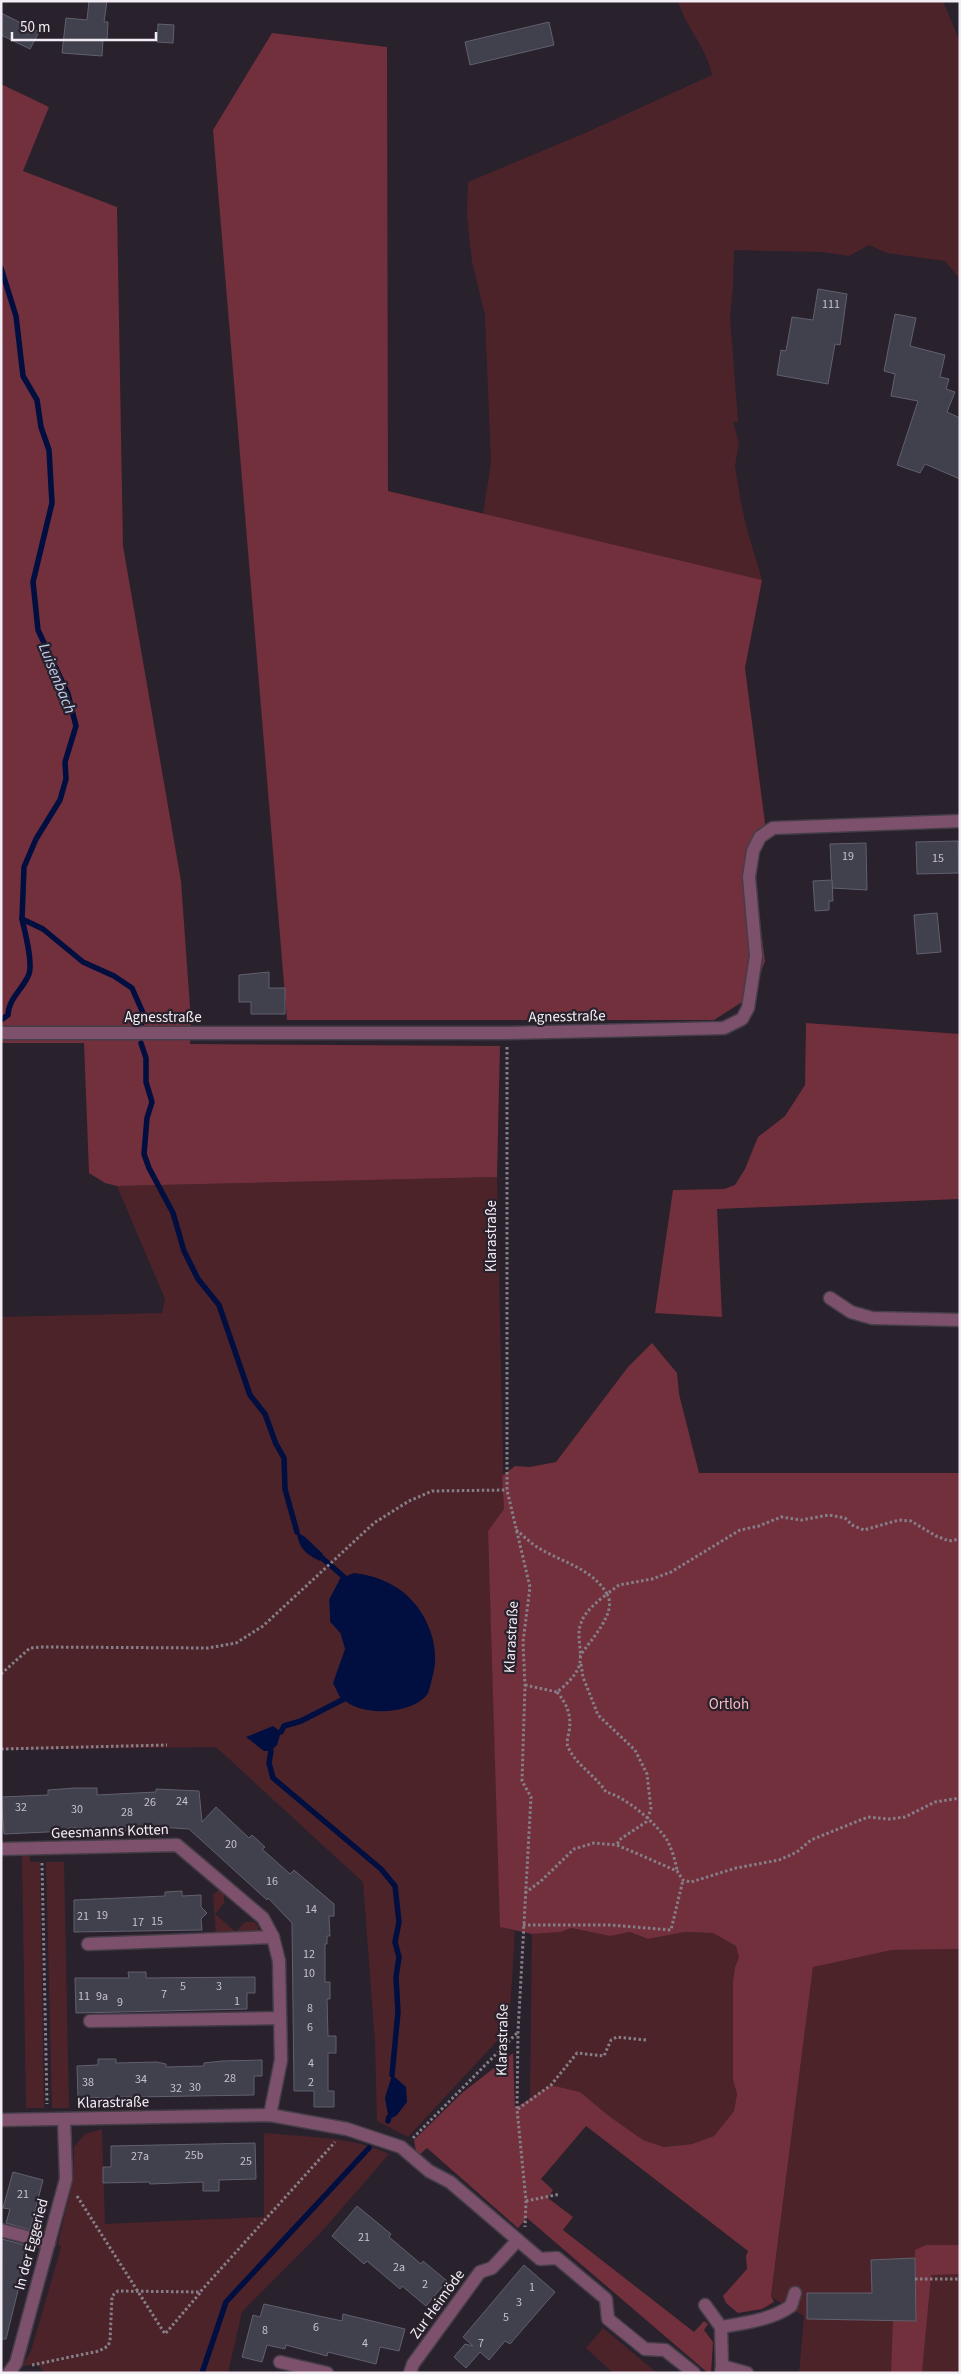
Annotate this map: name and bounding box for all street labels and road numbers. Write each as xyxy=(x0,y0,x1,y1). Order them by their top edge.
street label: Agnesstraße xyxy=(528,1005,606,1028)
street label: Agnesstraße xyxy=(124,1007,202,1028)
street label: Klarastraße xyxy=(481,1200,502,1272)
street label: Klarastraße xyxy=(499,1601,524,1674)
street label: Geesmanns Kotten xyxy=(51,1819,169,1844)
street label: Klarastraße xyxy=(491,2004,514,2076)
street label: Klarastraße xyxy=(77,2091,149,2114)
street label: In der Eggeried xyxy=(9,2196,54,2292)
street label: Zur Heimöde xyxy=(405,2265,470,2343)

